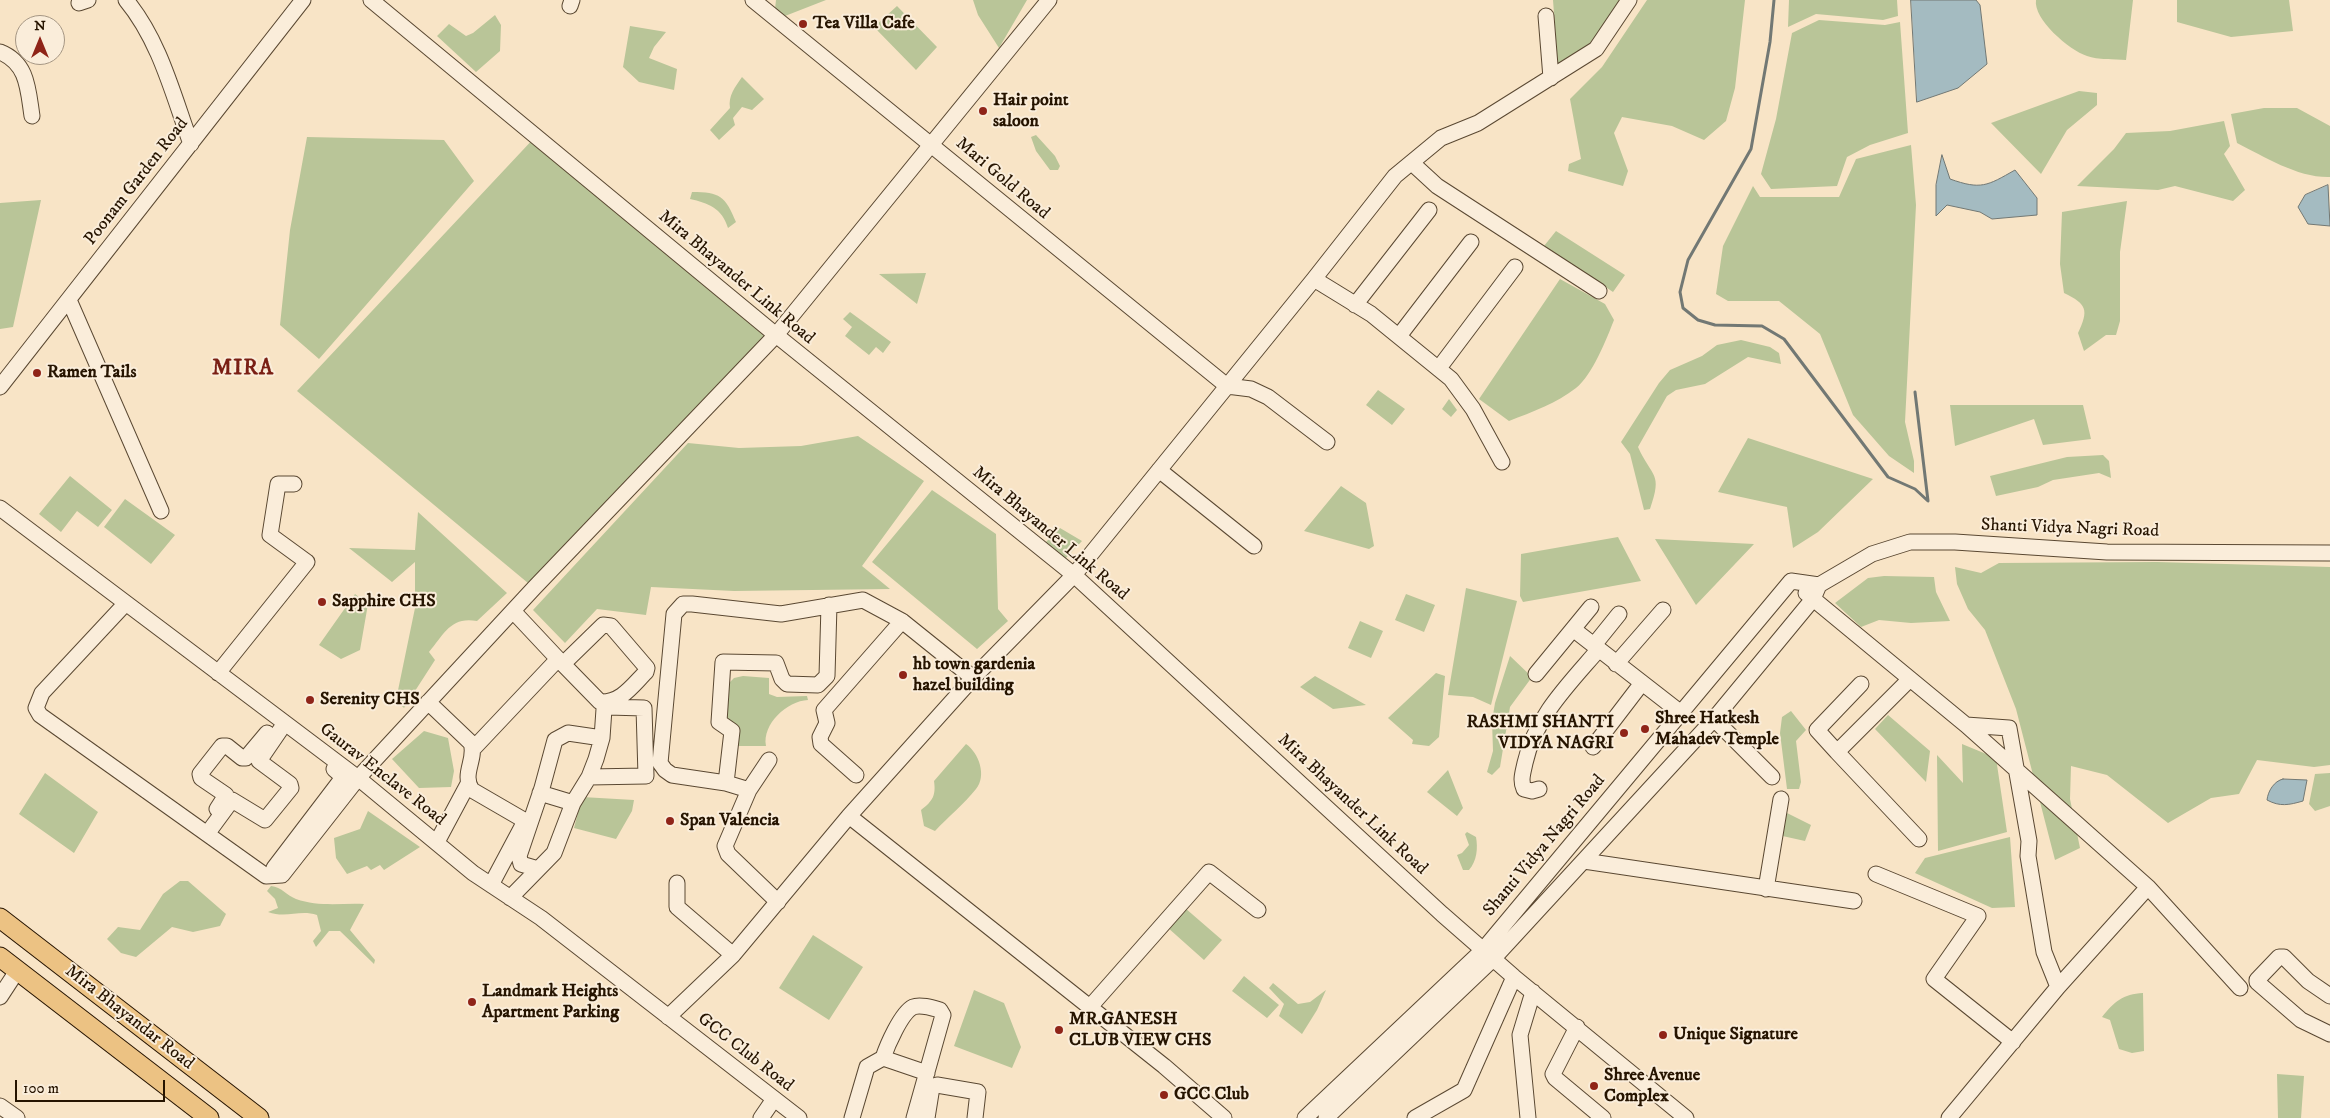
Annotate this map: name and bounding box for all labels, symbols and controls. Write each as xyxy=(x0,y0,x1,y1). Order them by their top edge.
place label: Tea Villa Cafe xyxy=(813,13,915,35)
north arrow xyxy=(15,15,65,65)
text: N xyxy=(34,17,46,35)
marker: Tea Villa Cafe xyxy=(797,18,809,30)
place label: Hair point saloon xyxy=(993,90,1068,132)
marker: Hair point saloon xyxy=(977,105,989,117)
street label: Poonam Garden Road xyxy=(80,114,194,250)
street label: Mari Gold Road xyxy=(951,133,1053,225)
street label: Mira Bhayander Link Road xyxy=(654,206,818,350)
district label: MIRA xyxy=(212,356,274,382)
place label: Ramen Tails xyxy=(47,362,137,384)
marker: Ramen Tails xyxy=(31,367,43,379)
street label: Mira Bhayander Link Road xyxy=(968,462,1132,606)
street label: Shanti Vidya Nagri Road xyxy=(1981,515,2159,543)
place label: Sapphire CHS xyxy=(332,591,436,613)
marker: Sapphire CHS xyxy=(316,596,328,608)
place label: hb town gardenia hazel building xyxy=(913,654,1035,696)
marker: hb town gardenia hazel building xyxy=(897,669,909,681)
place label: Serenity CHS xyxy=(320,689,420,711)
marker: Serenity CHS xyxy=(304,694,316,706)
place label: Shree Hatkesh Mahadev Temple xyxy=(1655,708,1779,751)
place label: RASHMI SHANTI VIDYA NAGRI xyxy=(1466,712,1614,754)
street label: Gaurav Enclave Road xyxy=(315,719,449,831)
marker: Shree Hatkesh Mahadev Temple xyxy=(1639,723,1651,735)
marker: RASHMI SHANTI VIDYA NAGRI xyxy=(1618,727,1630,739)
street label: Mira Bhayander Link Road xyxy=(1273,730,1431,880)
street label: Shanti Vidya Nagri Road xyxy=(1479,771,1611,921)
place label: Span Valencia xyxy=(680,810,779,832)
marker: Span Valencia xyxy=(664,815,676,827)
street label: Mira Bhayandar Road xyxy=(60,961,198,1075)
place label: Landmark Heights Apartment Parking xyxy=(482,981,619,1024)
marker: Landmark Heights Apartment Parking xyxy=(466,996,478,1008)
street label: GCC Club Road xyxy=(693,1009,797,1097)
place label: MR.GANESH CLUB VIEW CHS xyxy=(1069,1009,1211,1052)
marker: MR.GANESH CLUB VIEW CHS xyxy=(1053,1024,1065,1036)
place label: Unique Signature xyxy=(1673,1024,1798,1046)
marker: Unique Signature xyxy=(1657,1029,1669,1041)
place label: Shree Avenue Complex xyxy=(1604,1065,1700,1108)
scale bar xyxy=(18,1070,168,1102)
text: 100 m xyxy=(23,1079,59,1098)
marker: Shree Avenue Complex xyxy=(1588,1080,1600,1092)
place label: GCC Club xyxy=(1174,1084,1249,1106)
marker: GCC Club xyxy=(1158,1089,1170,1101)

